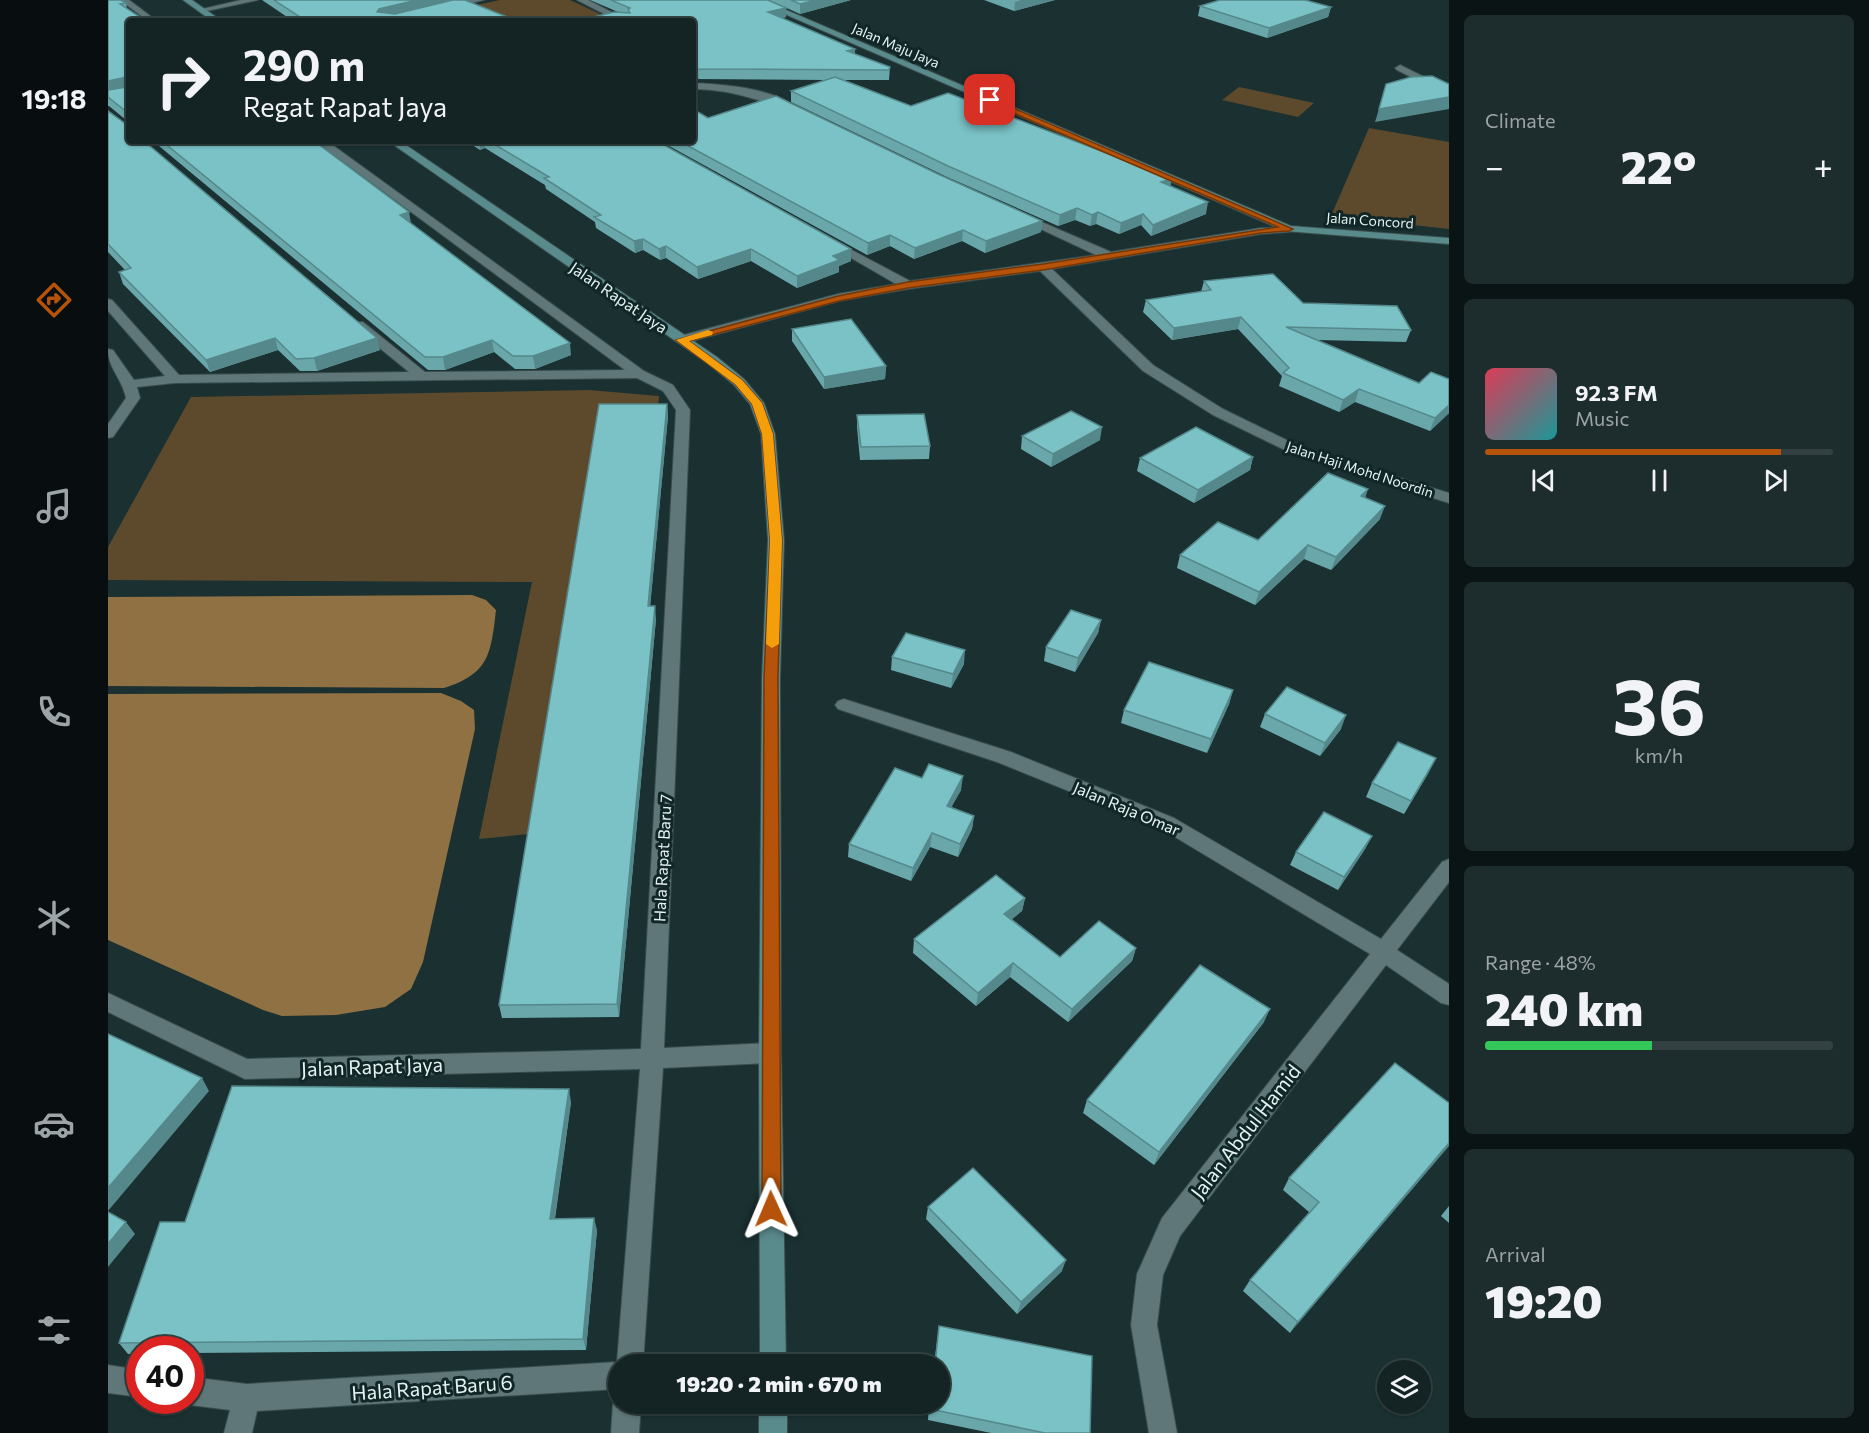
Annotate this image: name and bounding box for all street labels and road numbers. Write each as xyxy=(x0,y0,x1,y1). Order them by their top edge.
street label: Jalan Maju Jaya xyxy=(850,19,942,71)
street label: Jalan Concord xyxy=(1326,208,1414,232)
street label: Jalan Rapat Jaya xyxy=(567,257,671,337)
street label: Jalan Haji Mohd Noordin xyxy=(1284,437,1436,501)
street label: Jalan Raja Omar xyxy=(1071,777,1184,839)
street label: Hala Rapat Baru 7 xyxy=(649,794,675,922)
street label: Jalan Rapat Jaya xyxy=(301,1052,443,1080)
street label: Jalan Abdul Hamid xyxy=(1185,1059,1305,1203)
street label: Hala Rapat Baru 6 xyxy=(351,1369,513,1405)

